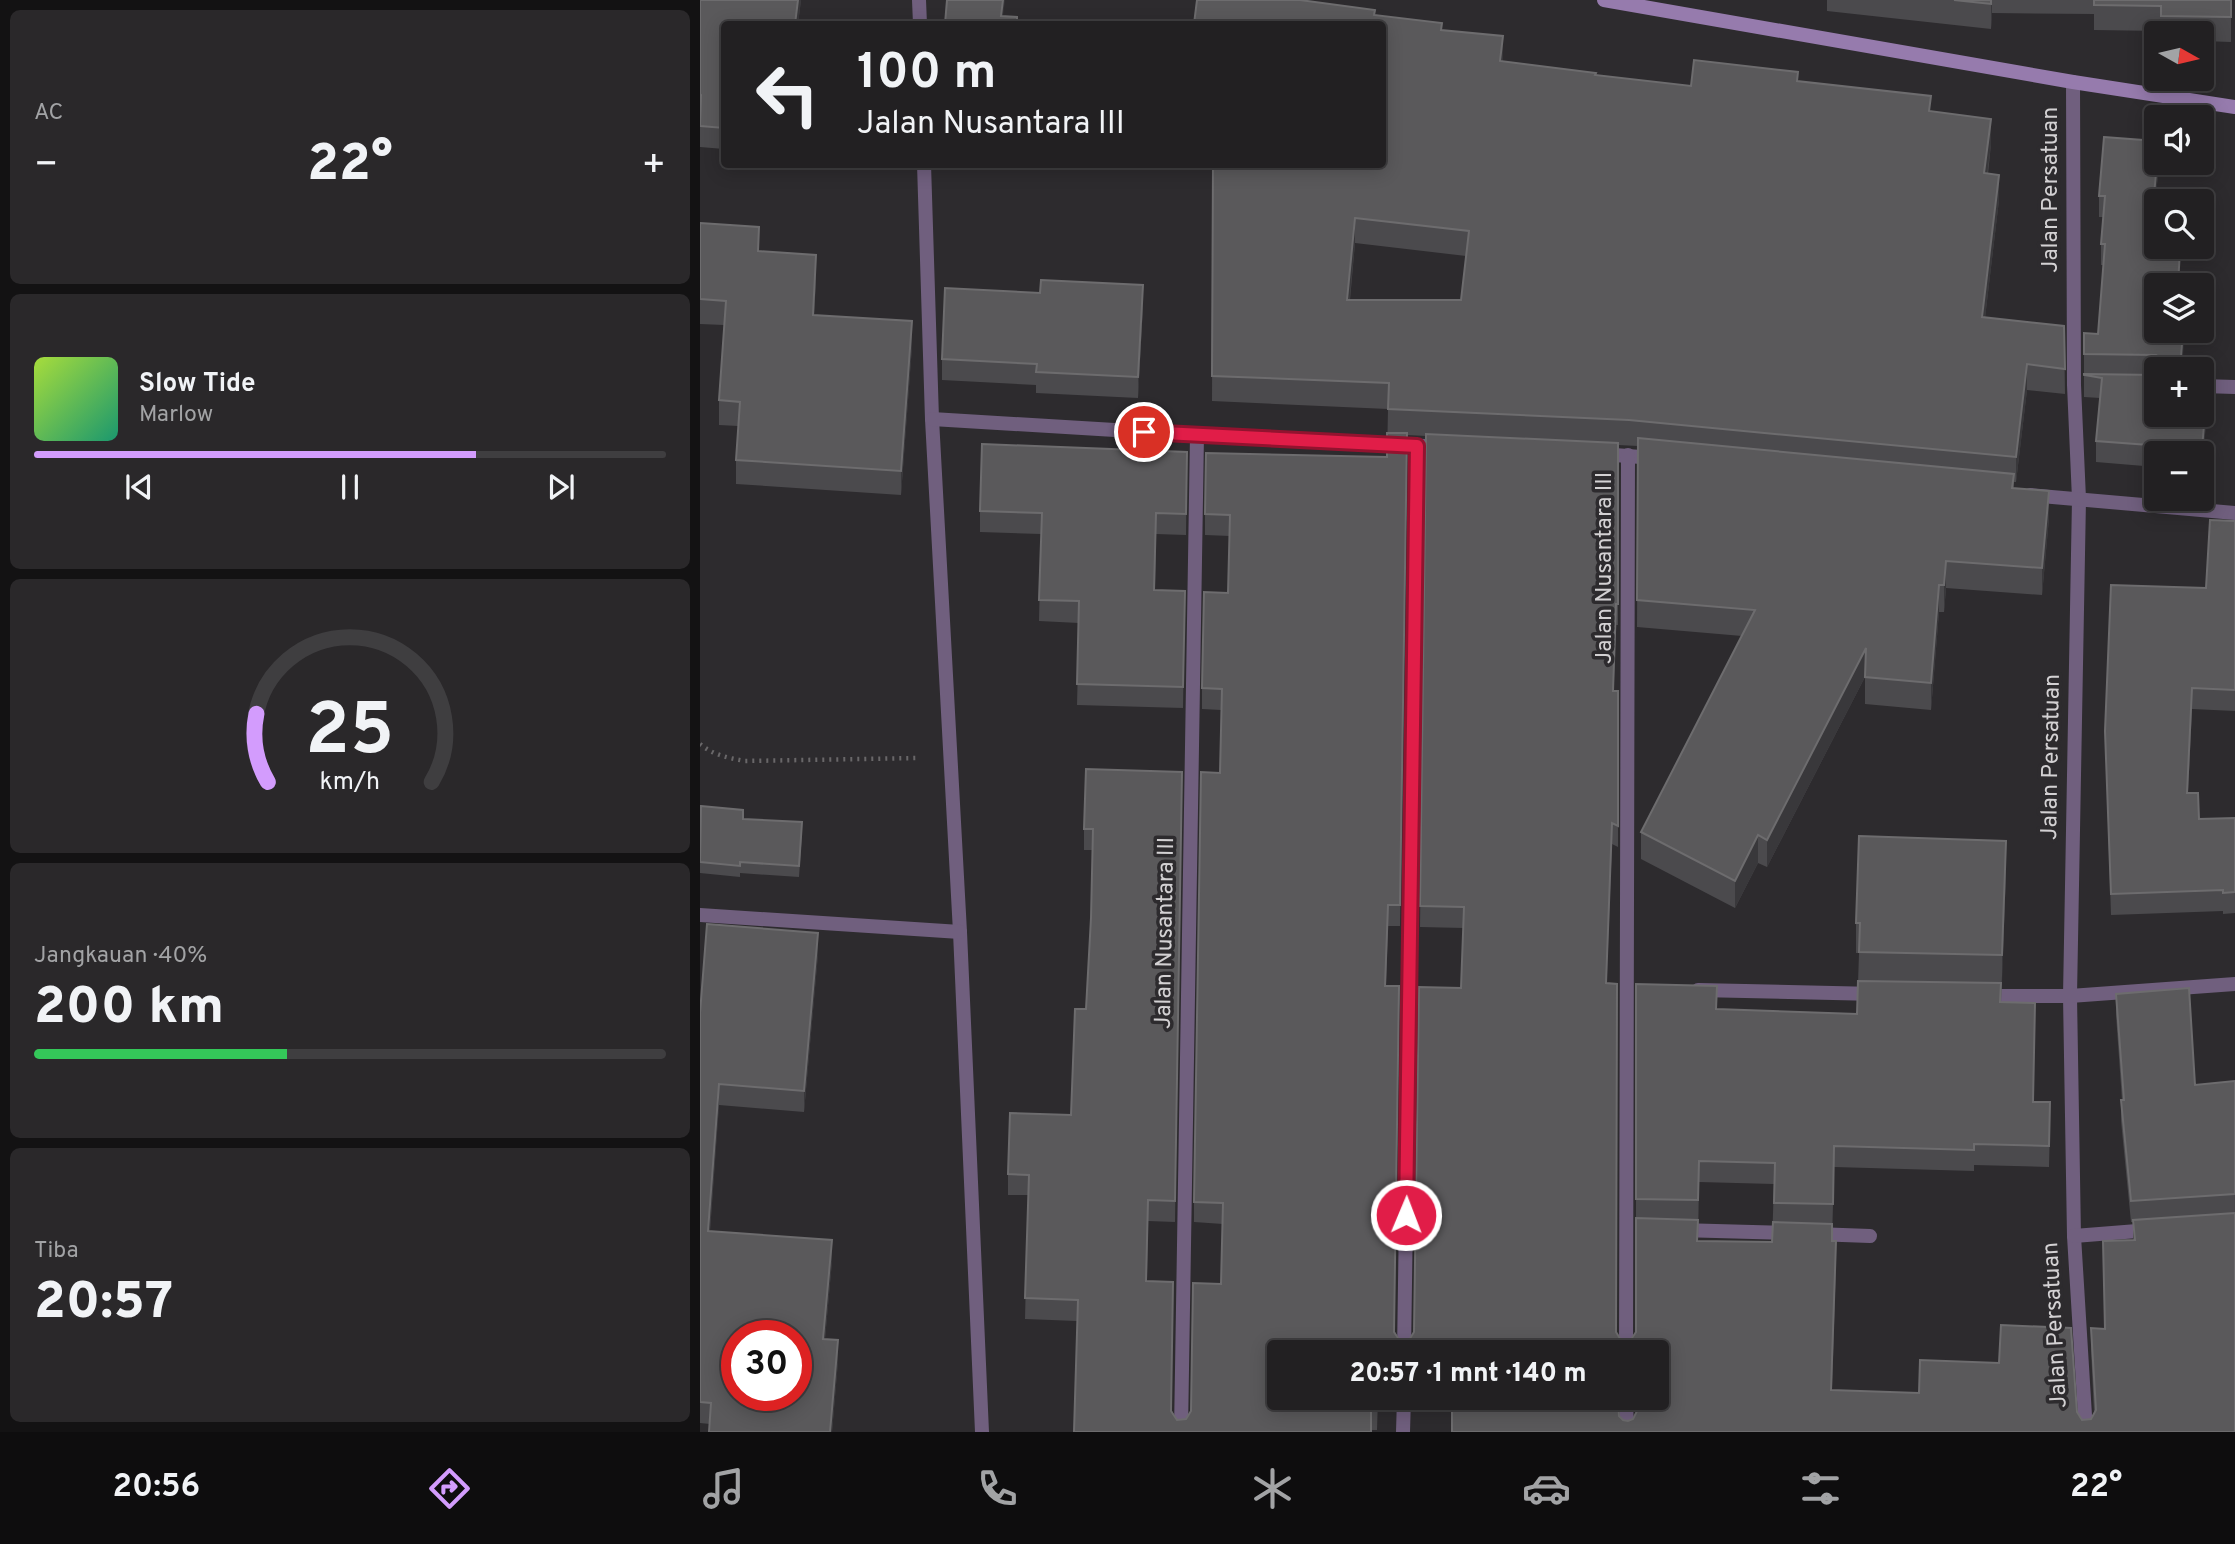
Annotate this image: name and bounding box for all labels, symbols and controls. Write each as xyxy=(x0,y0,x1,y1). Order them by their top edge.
north arrow xyxy=(2144,21,2214,91)
map controls xyxy=(2144,21,2214,511)
text: 100 m xyxy=(857,44,996,106)
icon: left xyxy=(742,49,833,140)
text: AC xyxy=(34,99,63,128)
text: Jalan Nusantara III xyxy=(857,105,1125,145)
button: sound xyxy=(2144,105,2214,175)
street label: Jalan Persatuan xyxy=(2037,107,2066,273)
text: 22° xyxy=(307,133,393,199)
text: − xyxy=(34,142,59,191)
text: + xyxy=(641,142,666,191)
button: search xyxy=(2144,189,2214,259)
button: layers xyxy=(2144,273,2214,343)
button: + xyxy=(2144,357,2214,427)
text: Slow Tide xyxy=(139,368,256,401)
text: Marlow xyxy=(139,401,213,430)
pin xyxy=(1114,402,1174,462)
icon: arrive xyxy=(1125,413,1163,451)
button: − xyxy=(2144,441,2214,511)
icon: previous xyxy=(120,468,158,506)
icon: pause xyxy=(331,468,369,506)
icon: next xyxy=(542,468,580,506)
street label: Jalan Nusantara III xyxy=(1591,472,1620,664)
street label: Jalan Persatuan xyxy=(2036,674,2068,840)
text: 25 xyxy=(306,688,395,780)
text: km/h xyxy=(320,767,380,799)
street label: Jalan Nusantara III xyxy=(1150,837,1182,1029)
text: Jangkauan · 40% xyxy=(34,942,207,971)
text: 200 km xyxy=(34,976,224,1042)
position arrow xyxy=(1369,1178,1443,1252)
text: Tiba xyxy=(34,1237,79,1266)
street label: Jalan Persatuan xyxy=(2037,1241,2075,1409)
text: 20:57 xyxy=(34,1271,173,1337)
speed limit sign: 30 xyxy=(721,1320,812,1411)
text: 20:57 · 1 mnt · 140 m xyxy=(1349,1358,1587,1391)
icon: directions xyxy=(425,1464,474,1513)
icon: music xyxy=(699,1464,748,1513)
icon: phone xyxy=(973,1464,1022,1513)
icon: climate xyxy=(1248,1464,1297,1513)
icon: car xyxy=(1522,1464,1571,1513)
icon: filters xyxy=(1796,1464,1845,1513)
text: 20:56 xyxy=(113,1468,200,1508)
text: 22° xyxy=(2070,1468,2122,1508)

